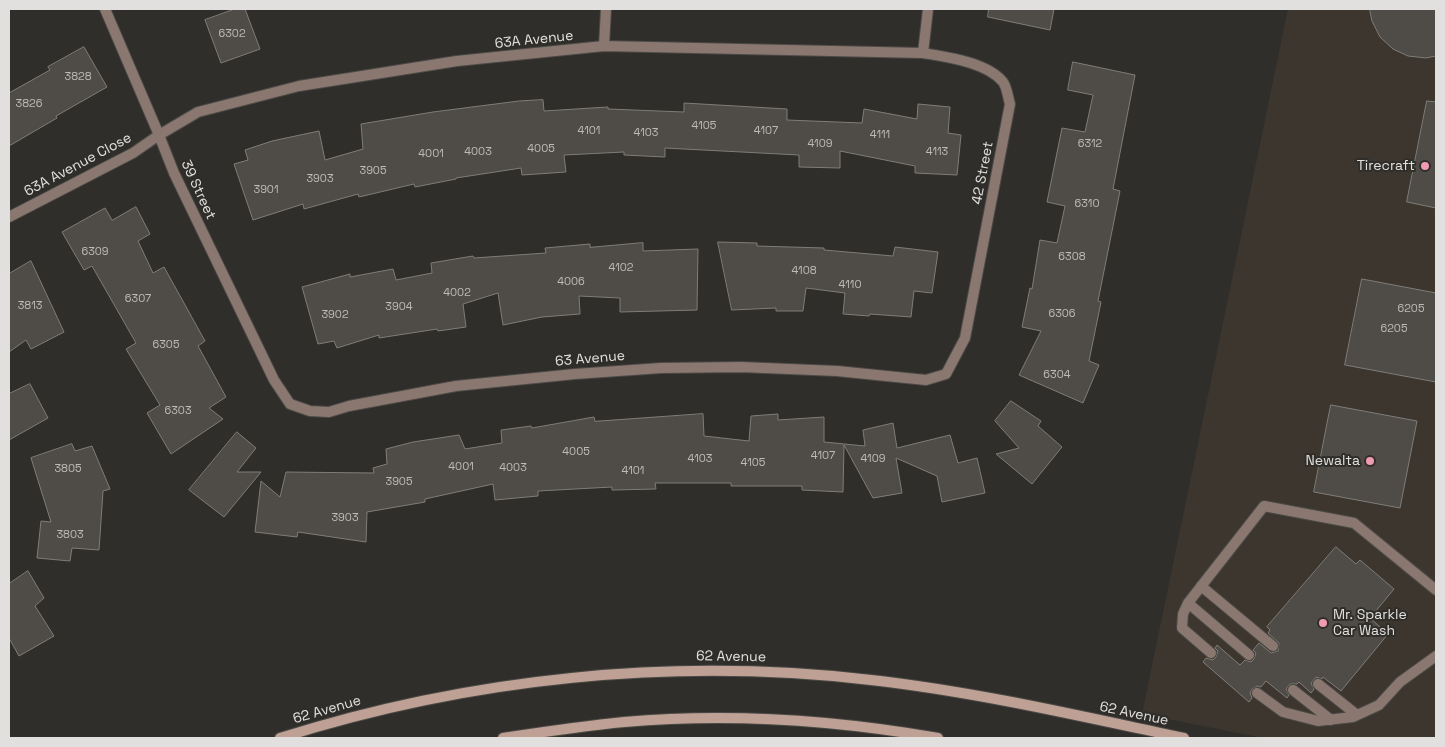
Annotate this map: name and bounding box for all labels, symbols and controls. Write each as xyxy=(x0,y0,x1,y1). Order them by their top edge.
house number: 6302 xyxy=(218,27,246,41)
street label: 63A Avenue xyxy=(494,28,574,52)
house number: 3828 xyxy=(65,70,91,84)
house number: 3826 xyxy=(16,97,42,111)
house number: 4105 xyxy=(692,119,716,133)
house number: 4101 xyxy=(578,124,600,138)
house number: 4107 xyxy=(754,124,778,138)
house number: 4103 xyxy=(634,126,658,140)
house number: 4111 xyxy=(870,128,890,142)
street label: 63A Avenue Close xyxy=(21,130,135,200)
house number: 4109 xyxy=(808,137,832,151)
house number: 6312 xyxy=(1078,137,1102,151)
street label: 42 Street xyxy=(969,140,997,206)
house number: 4005 xyxy=(527,142,555,156)
house number: 4003 xyxy=(464,145,492,159)
house number: 4113 xyxy=(926,145,948,159)
house number: 4001 xyxy=(418,147,444,161)
street label: 39 Street xyxy=(177,158,219,222)
place label: Tirecraft xyxy=(1357,158,1415,174)
marker: Tirecraft xyxy=(1419,160,1431,172)
house number: 3905 xyxy=(359,164,387,178)
house number: 3903 xyxy=(306,172,334,186)
house number: 3901 xyxy=(253,183,279,197)
house number: 6310 xyxy=(1075,197,1099,211)
house number: 6309 xyxy=(81,245,109,259)
house number: 6308 xyxy=(1058,250,1086,264)
house number: 4102 xyxy=(609,261,633,275)
house number: 4108 xyxy=(791,264,817,278)
house number: 4006 xyxy=(557,275,585,289)
house number: 4110 xyxy=(839,278,861,292)
house number: 4002 xyxy=(443,286,471,300)
house number: 6307 xyxy=(125,292,151,306)
house number: 3813 xyxy=(18,299,42,313)
house number: 3904 xyxy=(385,300,413,314)
house number: 6205 xyxy=(1398,302,1424,316)
house number: 6306 xyxy=(1048,307,1076,321)
house number: 3902 xyxy=(321,308,349,322)
house number: 6205 xyxy=(1381,322,1407,336)
house number: 6305 xyxy=(152,338,180,352)
street label: 63 Avenue xyxy=(554,348,626,370)
house number: 6304 xyxy=(1043,368,1071,382)
house number: 6303 xyxy=(164,404,192,418)
house number: 4005 xyxy=(562,445,590,459)
house number: 4107 xyxy=(811,449,835,463)
house number: 4103 xyxy=(688,452,712,466)
house number: 4109 xyxy=(861,452,885,466)
place label: Newalta xyxy=(1306,453,1360,469)
marker: Newalta xyxy=(1364,455,1376,467)
house number: 4105 xyxy=(741,456,765,470)
house number: 4001 xyxy=(448,460,474,474)
house number: 4003 xyxy=(499,461,527,475)
house number: 3805 xyxy=(54,462,82,476)
house number: 4101 xyxy=(622,464,644,478)
house number: 3905 xyxy=(385,475,413,489)
house number: 3903 xyxy=(331,511,359,525)
house number: 3803 xyxy=(56,528,84,542)
place label: Mr. Sparkle Car Wash xyxy=(1333,607,1407,640)
marker: Mr. Sparkle Car Wash xyxy=(1317,617,1329,629)
street label: 62 Avenue xyxy=(696,648,766,666)
street label: 62 Avenue xyxy=(291,692,363,728)
street label: 62 Avenue xyxy=(1098,699,1170,729)

